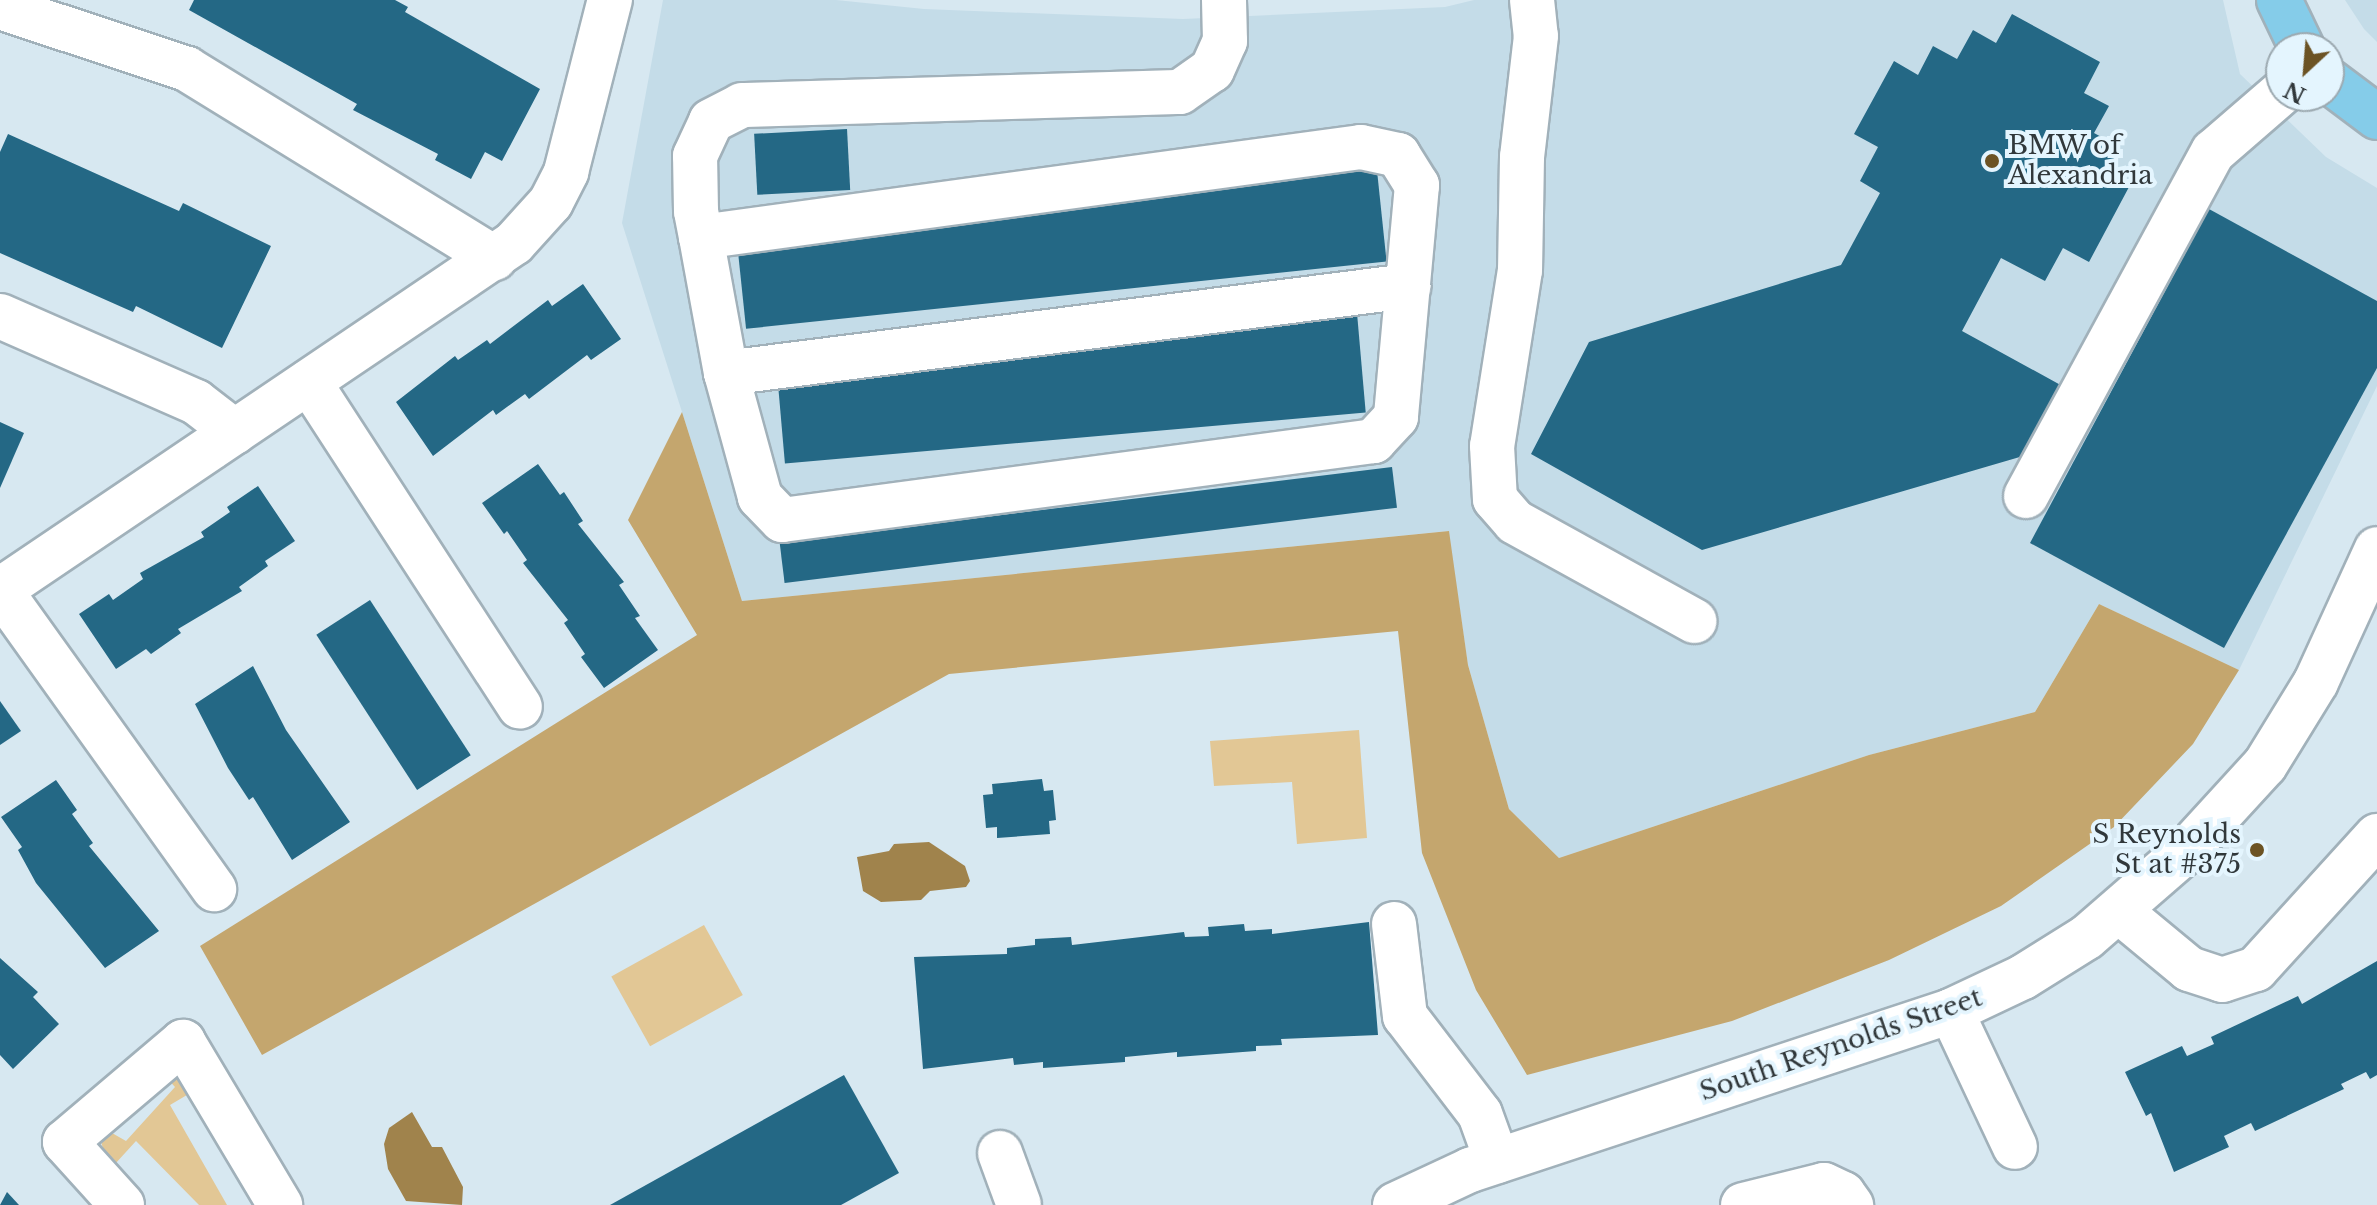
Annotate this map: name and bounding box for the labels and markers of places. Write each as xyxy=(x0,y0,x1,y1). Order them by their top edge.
place label: BMW of Alexandria xyxy=(2008,130,2153,192)
marker: BMW of Alexandria xyxy=(1983,152,2001,170)
place label: S Reynolds St at #375 xyxy=(2093,819,2241,880)
marker: S Reynolds St at #375 xyxy=(2248,841,2266,859)

